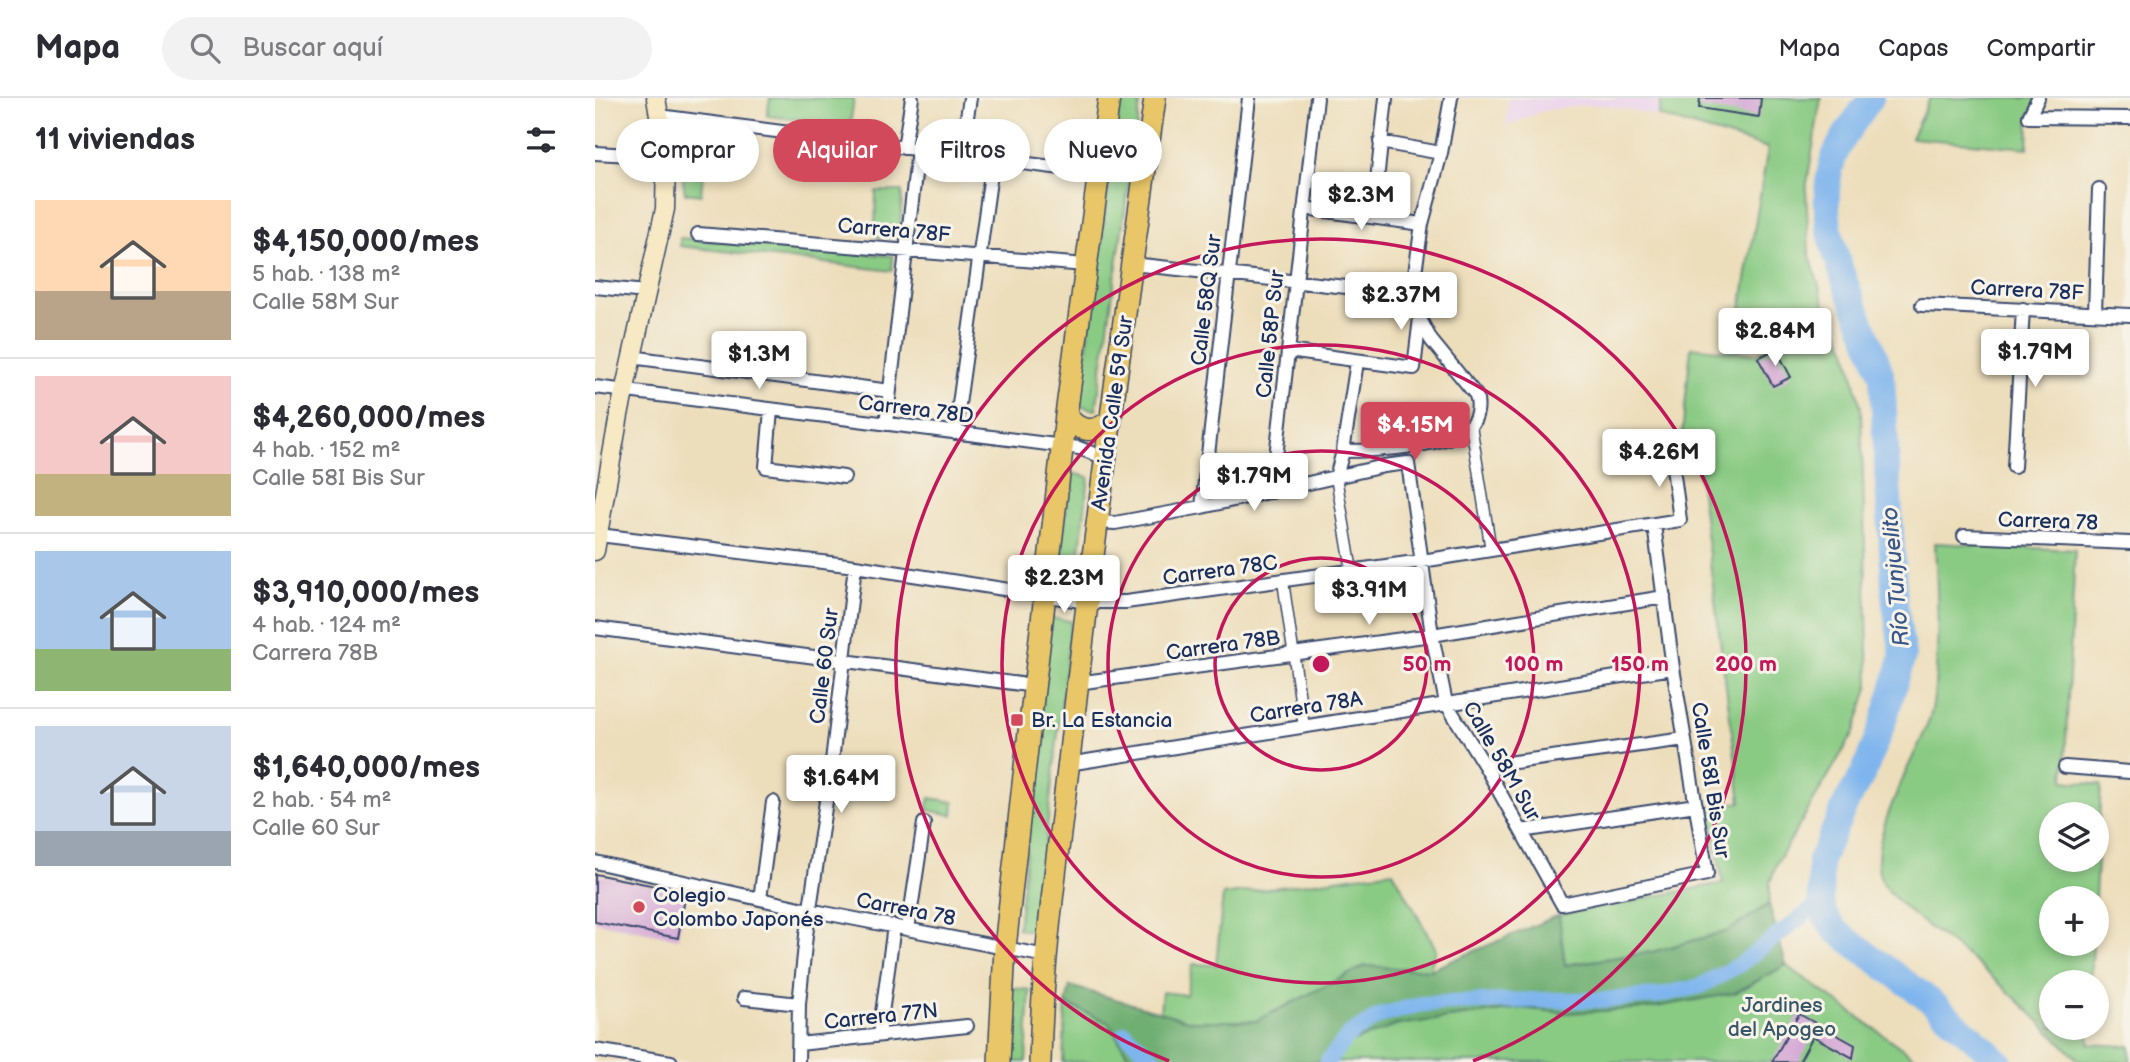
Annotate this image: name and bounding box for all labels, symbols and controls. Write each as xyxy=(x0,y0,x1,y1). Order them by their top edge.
search box xyxy=(162,17,652,80)
text: Mapa xyxy=(35,28,120,68)
icon: search xyxy=(186,29,224,67)
text: Buscar aquí xyxy=(242,33,383,64)
text: Mapa xyxy=(1779,34,1840,63)
text: Capas xyxy=(1878,34,1948,63)
text: Compartir xyxy=(1986,34,2095,63)
chip: Comprar xyxy=(616,119,759,182)
chip: Alquilar xyxy=(773,119,901,182)
chip: Filtros xyxy=(915,119,1030,182)
chip: Nuevo xyxy=(1044,119,1162,182)
icon: filters xyxy=(522,121,560,159)
text: 11 viviendas xyxy=(35,122,195,158)
pin: $2.3M xyxy=(1312,172,1410,232)
text: $2.3M xyxy=(1327,181,1395,209)
street label: Carrera 78F xyxy=(836,213,952,248)
text: $4,150,000/mes xyxy=(252,224,479,260)
icon: home xyxy=(91,228,175,312)
street label: Calle 58Q Sur xyxy=(1186,233,1227,367)
text: 5 hab. · 138 m² xyxy=(252,260,400,288)
street label: Calle 58P Sur xyxy=(1251,268,1290,399)
pin: $2.37M xyxy=(1344,272,1458,332)
street label: Carrera 78F xyxy=(1970,275,2085,306)
text: $2.37M xyxy=(1361,281,1441,309)
text: Calle 58M Sur xyxy=(252,288,399,316)
pin: $2.84M xyxy=(1718,308,1832,368)
street label: Avenida Calle 59 Sur xyxy=(1086,314,1139,512)
text: $2.84M xyxy=(1734,317,1816,345)
pin: $1.79M xyxy=(1978,330,2092,389)
pin: $1.3M xyxy=(710,331,808,391)
text: $1.79M xyxy=(1997,338,2073,366)
text: $1.3M xyxy=(727,340,791,368)
street label: Carrera 78D xyxy=(857,390,975,429)
text: $4,260,000/mes xyxy=(252,400,485,436)
pin: $4.15M xyxy=(1358,402,1472,462)
icon: home xyxy=(91,404,175,488)
text: $4.15M xyxy=(1377,411,1453,439)
pin: $4.26M xyxy=(1602,430,1716,489)
text: 4 hab. · 152 m² xyxy=(252,436,400,464)
text: $4.26M xyxy=(1618,438,1700,466)
pin: $1.79M xyxy=(1197,454,1311,513)
text: $1.79M xyxy=(1216,462,1292,490)
text: Calle 58I Bis Sur xyxy=(252,464,425,492)
water label: Río Tunjuelito xyxy=(1876,506,1916,648)
street label: Carrera 78 xyxy=(1997,507,2099,536)
street label: Carrera 78C xyxy=(1161,550,1279,591)
pin: $2.23M xyxy=(1007,556,1121,615)
text: $2.23M xyxy=(1024,564,1104,592)
pin: $3.91M xyxy=(1312,568,1426,627)
text: $3,910,000/mes xyxy=(252,575,479,611)
text: $3.91M xyxy=(1331,576,1407,604)
icon: home xyxy=(91,579,175,663)
street label: Calle 60 Sur xyxy=(805,606,844,725)
text: 4 hab. · 124 m² xyxy=(252,611,401,639)
street label: Carrera 78B xyxy=(1164,625,1282,666)
text: Carrera 78B xyxy=(252,639,378,667)
centre of rings xyxy=(1309,652,1333,676)
text: 50 m xyxy=(1403,652,1451,677)
text: 100 m xyxy=(1505,652,1563,677)
text: 150 m xyxy=(1611,652,1669,677)
text: 200 m xyxy=(1715,652,1777,677)
street label: Carrera 78A xyxy=(1248,686,1364,729)
street label: Calle 58M Sur xyxy=(1457,697,1546,826)
street label: Calle 58I Bis Sur xyxy=(1686,700,1735,860)
place label: Br. La Estancia xyxy=(1031,708,1172,733)
marker: Br. La Estancia xyxy=(1009,712,1025,728)
text: $1,640,000/mes xyxy=(252,750,480,786)
icon: home xyxy=(91,754,175,838)
pin: $1.64M xyxy=(784,756,898,815)
text: $1.64M xyxy=(802,764,880,792)
text: 2 hab. · 54 m² xyxy=(252,786,392,814)
map controls xyxy=(2039,802,2109,1040)
button: layers xyxy=(2039,802,2109,872)
text: Calle 60 Sur xyxy=(252,814,380,842)
place label: Colegio Colombo Japonés xyxy=(653,883,824,932)
button: + xyxy=(2039,886,2109,956)
street label: Carrera 78 xyxy=(854,888,958,931)
marker: Colegio Colombo Japonés xyxy=(631,899,647,915)
button: − xyxy=(2039,970,2109,1040)
park label: Jardines del Apogeo xyxy=(1728,993,1836,1042)
street label: Carrera 77N xyxy=(823,998,939,1035)

